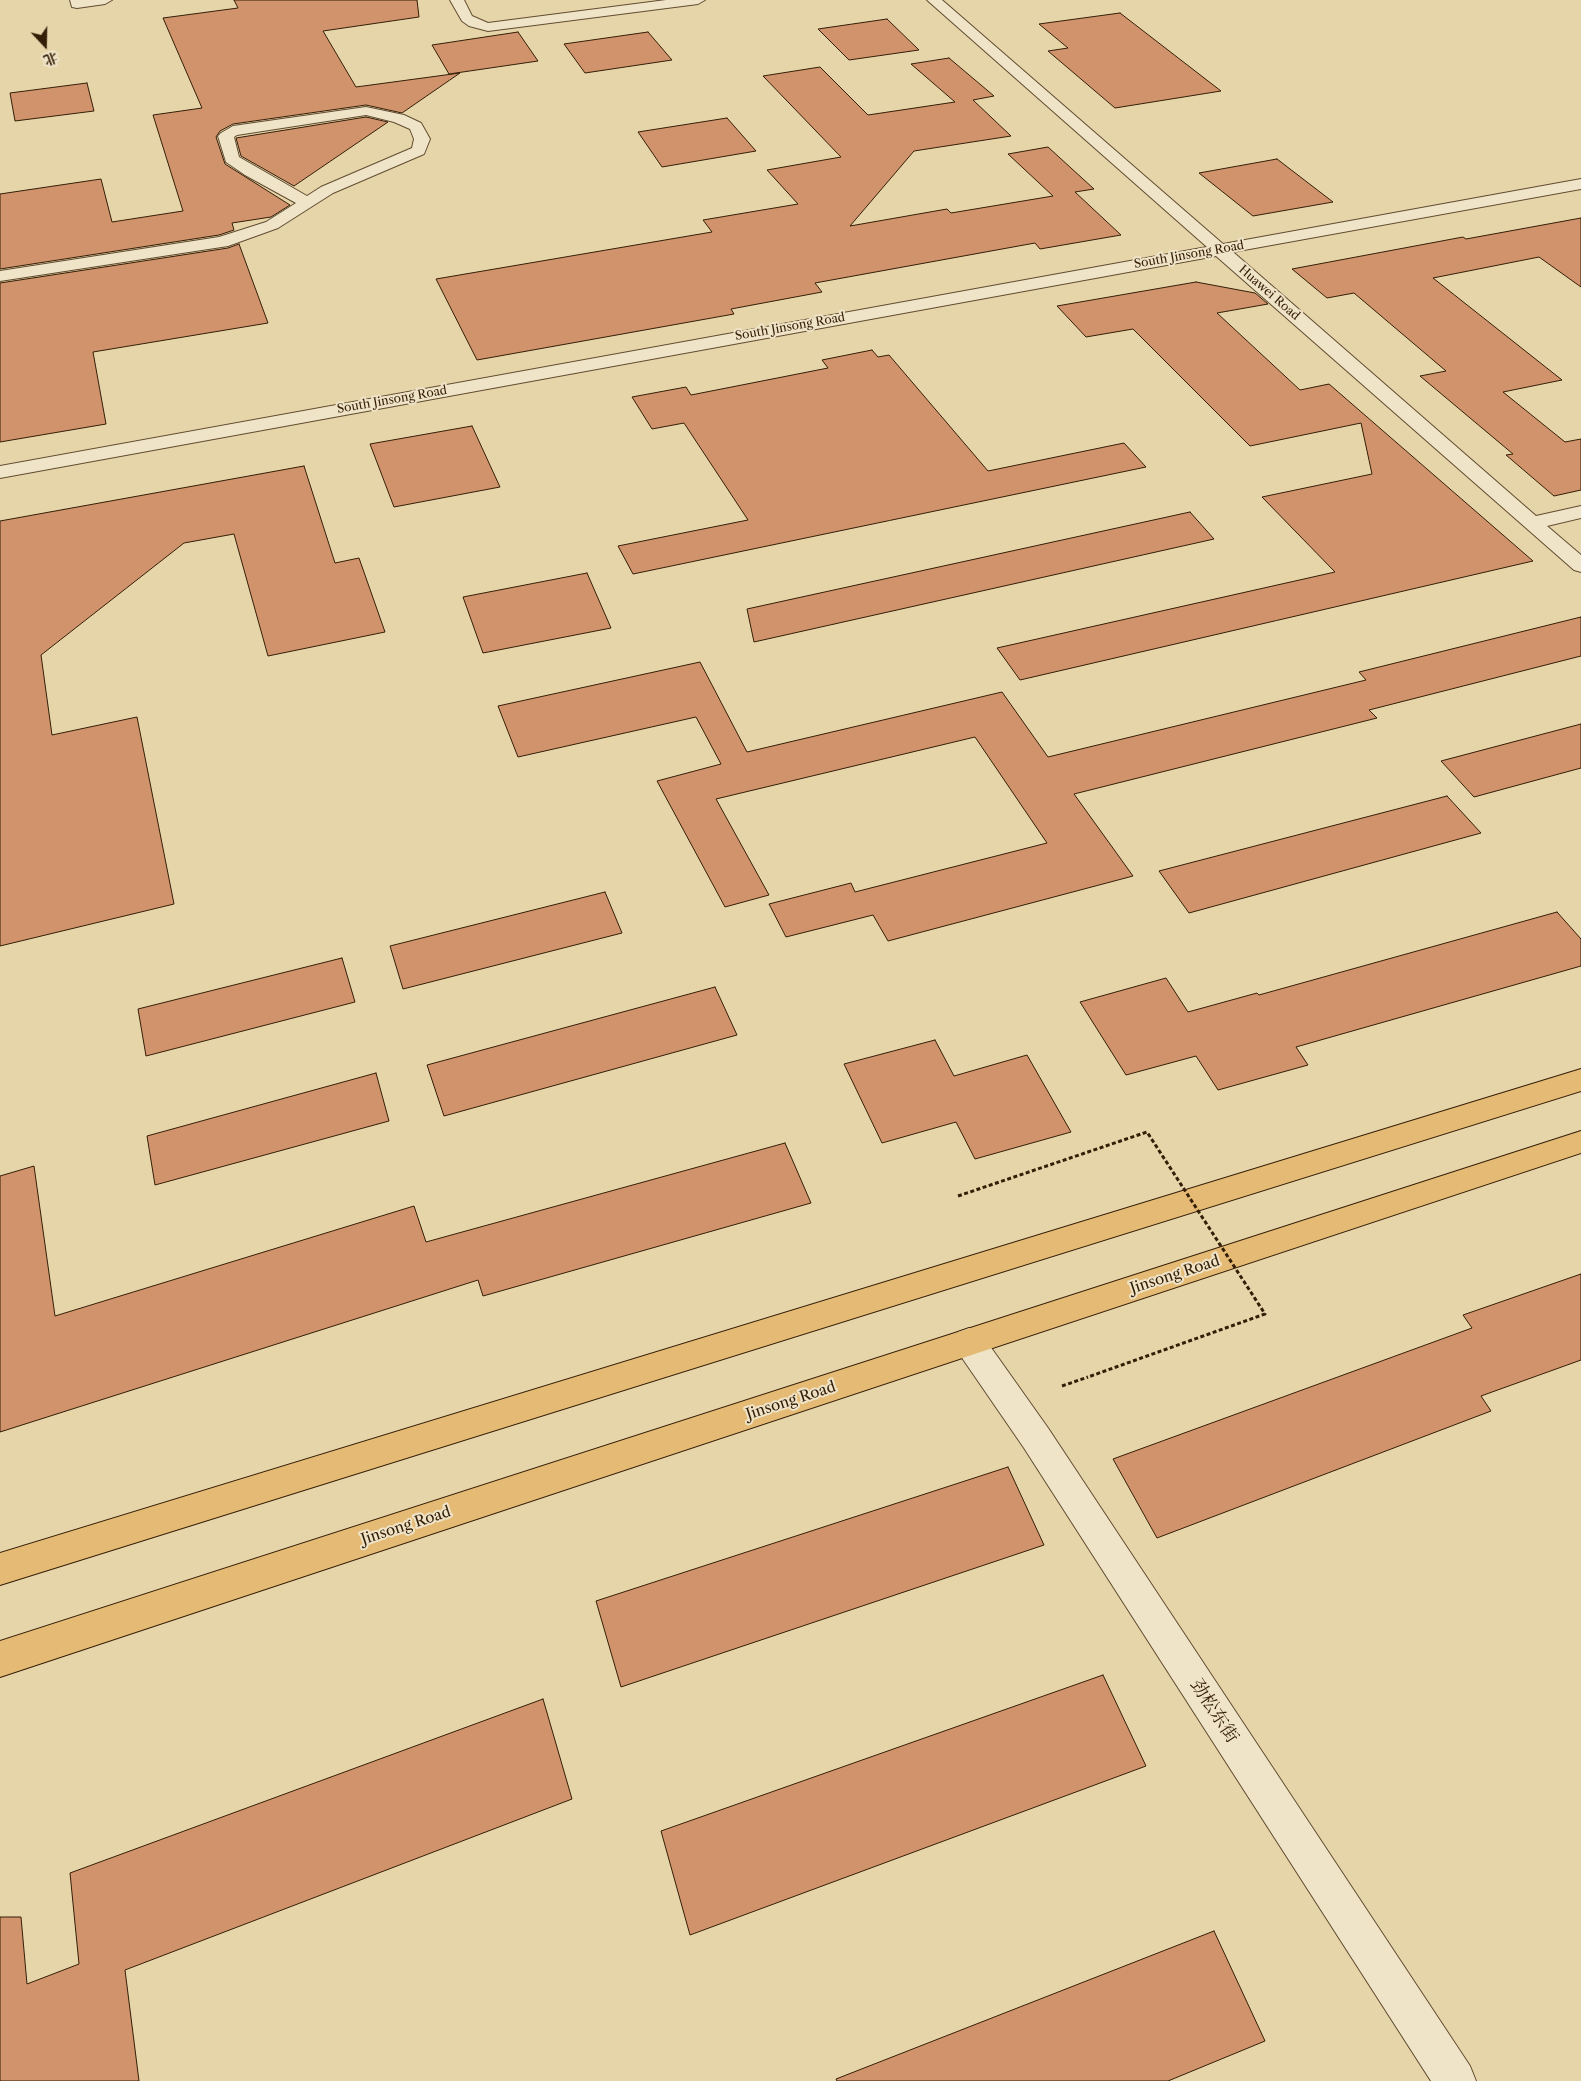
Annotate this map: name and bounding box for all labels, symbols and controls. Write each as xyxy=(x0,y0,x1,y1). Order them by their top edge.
north arrow xyxy=(20,20,70,70)
text: 北 xyxy=(41,48,60,70)
street label: South Jinsong Road xyxy=(1133,238,1245,272)
street label: Huawei Road xyxy=(1235,263,1303,323)
street label: South Jinsong Road xyxy=(734,310,846,344)
street label: South Jinsong Road xyxy=(336,383,448,417)
street label: Jinsong Road xyxy=(1128,1252,1222,1298)
street label: Jinsong Road xyxy=(744,1378,838,1424)
street label: Jinsong Road xyxy=(359,1503,453,1549)
street label: 劲松东街 xyxy=(1185,1675,1243,1747)

